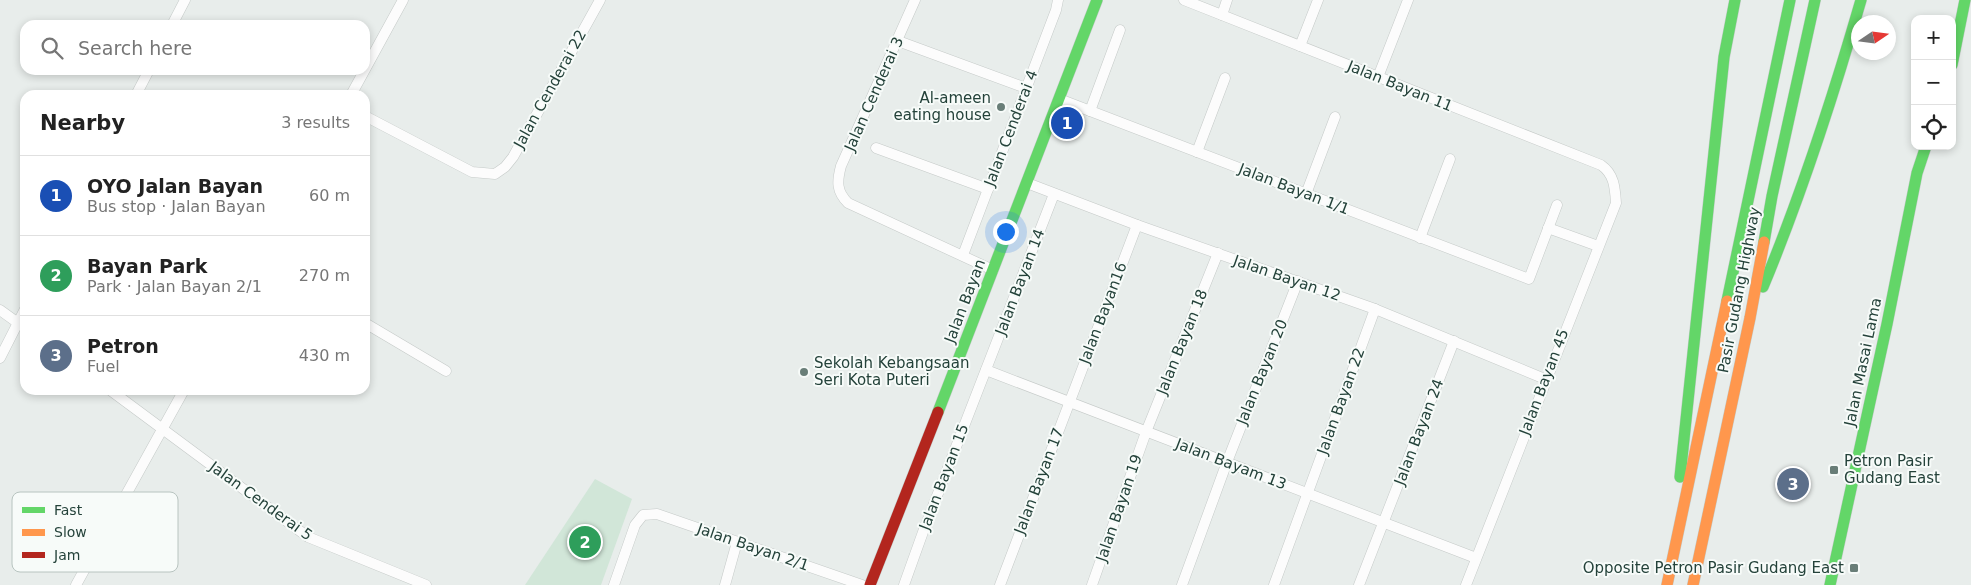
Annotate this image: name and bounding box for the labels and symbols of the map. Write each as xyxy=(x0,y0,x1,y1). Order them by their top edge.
north arrow xyxy=(1851,15,1896,60)
street label: Jalan Cenderai 22 xyxy=(510,27,590,152)
street label: Jalan Cenderai 3 xyxy=(840,34,907,155)
street label: Jalan Bayan 11 xyxy=(1344,56,1455,115)
street label: Jalan Cenderai 4 xyxy=(980,67,1041,190)
place label: Al-ameen eating house xyxy=(894,89,991,124)
marker: Al-ameen eating house xyxy=(995,101,1007,113)
pin: 1 xyxy=(1051,104,1083,142)
street label: Jalan Bayan 1/1 xyxy=(1235,159,1352,218)
street label: Pasir Gudang Highway xyxy=(1714,205,1764,375)
your location xyxy=(993,219,1019,245)
street label: Jalan Bayan 14 xyxy=(991,226,1049,339)
street label: Jalan Bayan 12 xyxy=(1230,251,1343,305)
street label: Jalan Bayan xyxy=(940,257,989,346)
street label: Jalan Bayan16 xyxy=(1075,260,1131,367)
street label: Jalan Bayan 18 xyxy=(1152,287,1211,398)
street label: Jalan Masai Lama xyxy=(1840,296,1885,429)
street label: Jalan Bayan 20 xyxy=(1232,317,1291,428)
street label: Jalan Bayan 45 xyxy=(1515,326,1573,439)
street label: Jalan Bayan 22 xyxy=(1313,345,1369,458)
place label: Sekolah Kebangsaan Seri Kota Puteri xyxy=(814,354,969,389)
marker: Sekolah Kebangsaan Seri Kota Puteri xyxy=(798,366,810,378)
street label: Jalan Bayan 24 xyxy=(1390,376,1448,489)
street label: Jalan Bayan 15 xyxy=(915,421,973,534)
street label: Jalan Bayan 17 xyxy=(1010,425,1068,538)
street label: Jalan Bayam 13 xyxy=(1172,434,1289,493)
street label: Jalan Bayan 19 xyxy=(1092,452,1146,565)
place label: Petron Pasir Gudang East xyxy=(1844,452,1940,487)
street label: Jalan Cenderai 5 xyxy=(205,457,316,544)
marker: Petron Pasir Gudang East xyxy=(1828,464,1840,476)
pin: 3 xyxy=(1777,465,1809,503)
legend xyxy=(12,492,178,572)
text: Fast xyxy=(54,502,83,518)
street label: Jalan Bayan 2/1 xyxy=(694,519,811,575)
pin: 2 xyxy=(569,523,601,561)
text: Slow xyxy=(54,524,87,540)
text: Jam xyxy=(53,547,80,563)
place label: Opposite Petron Pasir Gudang East xyxy=(1583,559,1844,577)
marker: Opposite Petron Pasir Gudang East xyxy=(1848,562,1860,574)

